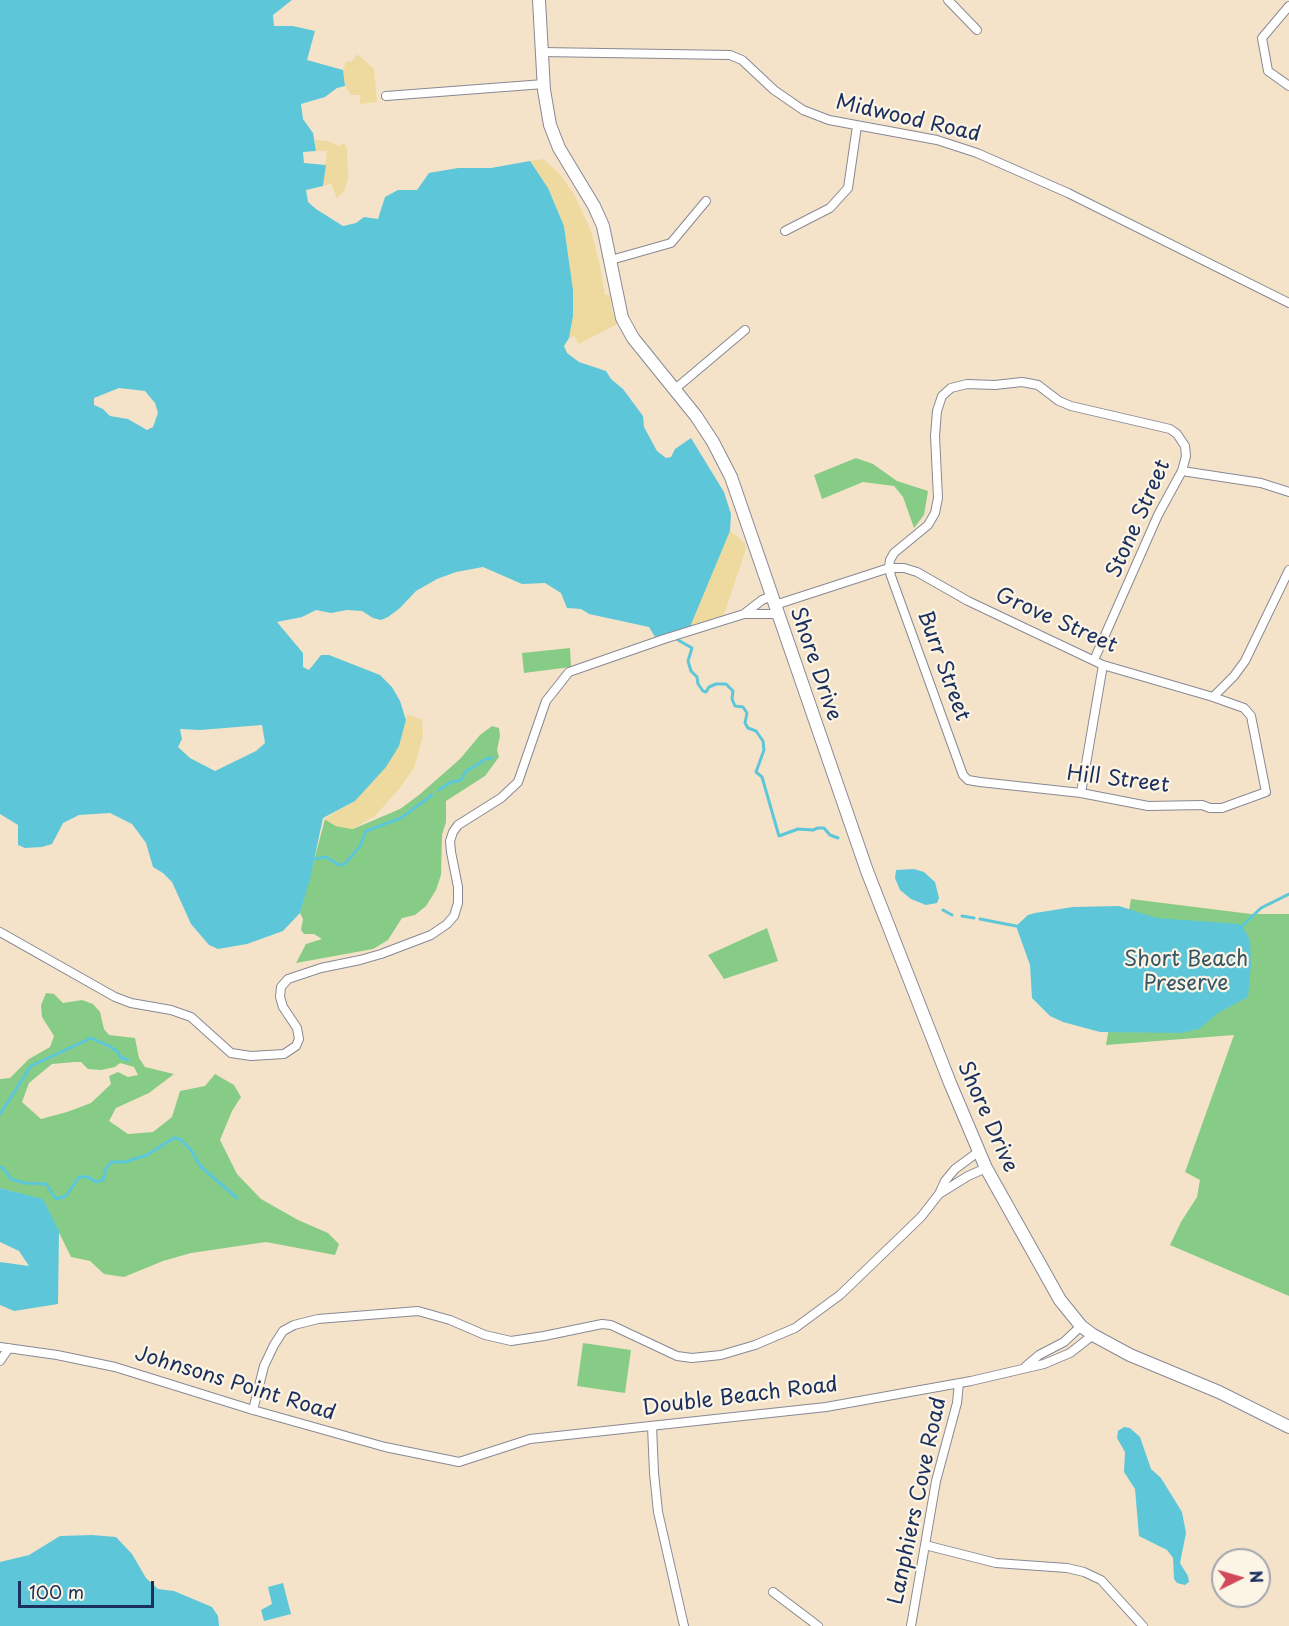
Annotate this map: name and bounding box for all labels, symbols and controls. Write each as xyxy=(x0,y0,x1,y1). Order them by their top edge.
street label: Midwood Road xyxy=(833,90,983,148)
street label: Stone Street xyxy=(1102,456,1176,582)
street label: Grove Street xyxy=(991,583,1121,659)
street label: Shore Drive xyxy=(784,604,846,724)
street label: Burr Street xyxy=(911,607,975,725)
street label: Hill Street xyxy=(1065,761,1171,799)
park label: Short Beach Preserve xyxy=(1124,947,1248,997)
street label: Shore Drive xyxy=(951,1058,1023,1176)
street label: Johnsons Point Road xyxy=(132,1341,338,1427)
street label: Double Beach Road xyxy=(641,1372,839,1422)
street label: Lanphiers Cove Road xyxy=(884,1395,952,1607)
north arrow xyxy=(1211,1548,1271,1608)
scale bar xyxy=(21,1569,158,1607)
text: N xyxy=(1244,1569,1269,1584)
text: 100 m xyxy=(29,1578,84,1605)

